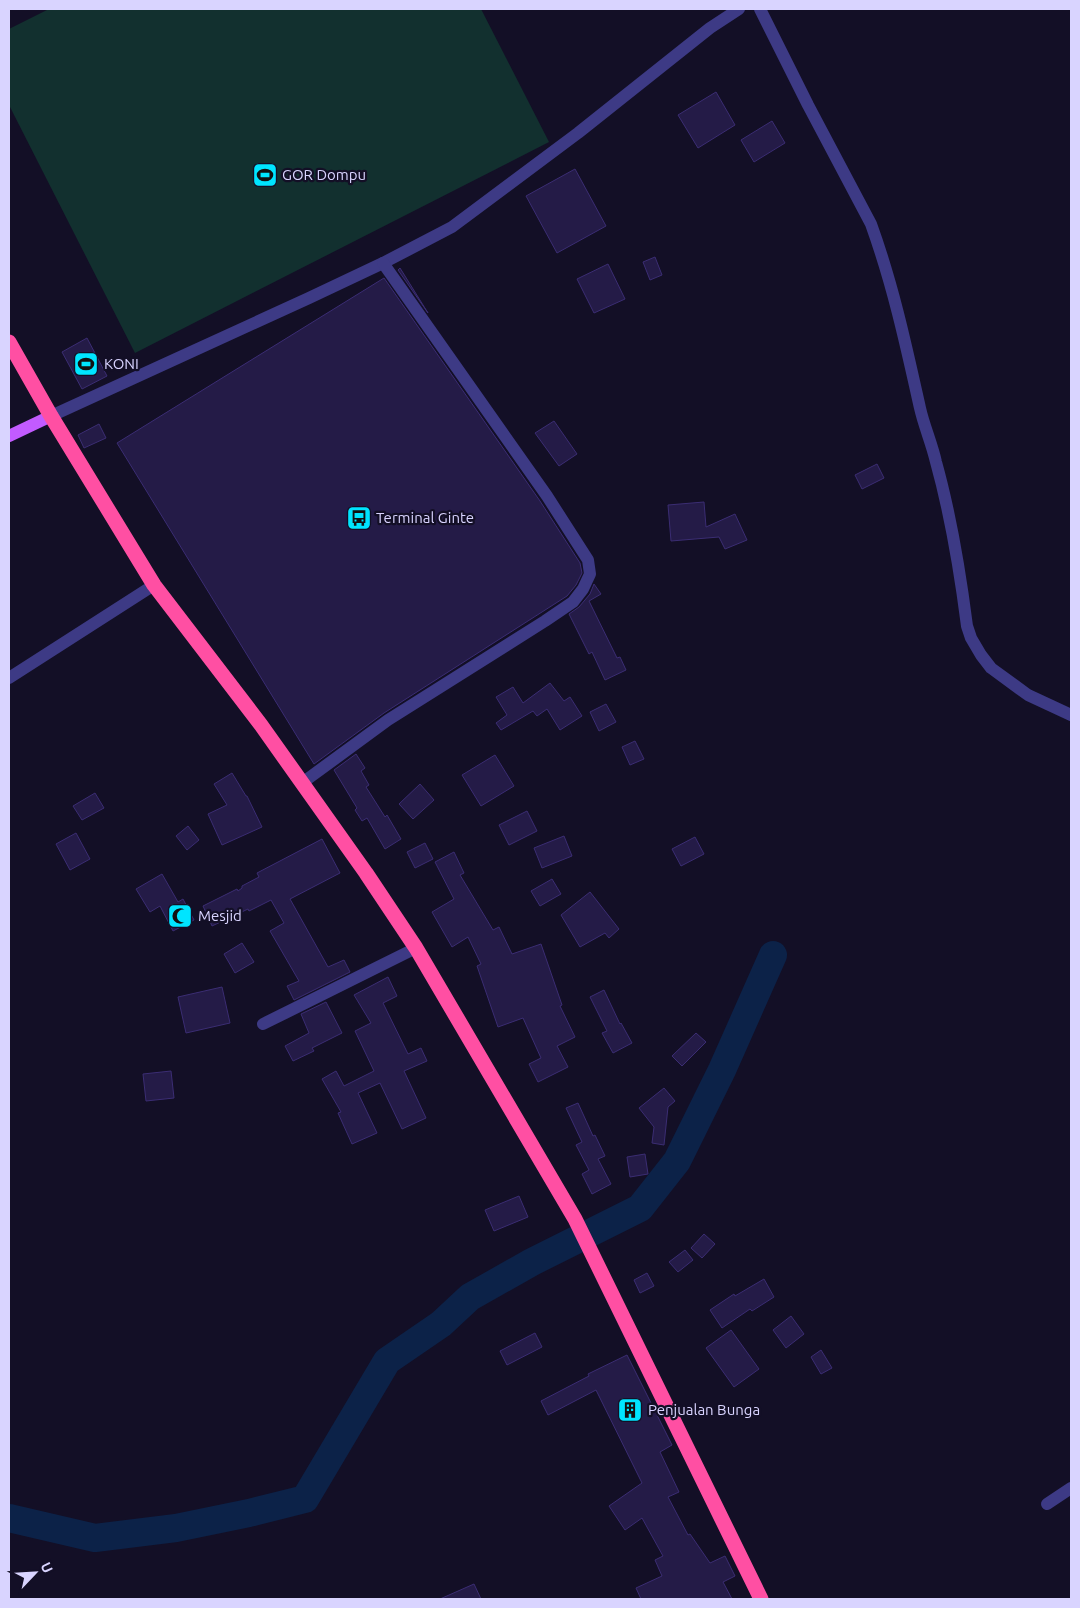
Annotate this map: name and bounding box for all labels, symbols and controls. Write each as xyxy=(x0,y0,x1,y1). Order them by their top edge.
sports icon: GOR Dompu xyxy=(252,162,278,188)
place label: GOR Dompu xyxy=(282,166,366,183)
sports icon: KONI xyxy=(73,351,99,377)
place label: KONI xyxy=(104,355,139,372)
bus stop icon: Terminal Ginte xyxy=(346,505,372,531)
place label: Terminal Ginte xyxy=(376,509,474,526)
mosque icon: Mesjid xyxy=(167,903,193,929)
place label: Mesjid xyxy=(198,907,242,924)
building icon: Penjualan Bunga xyxy=(617,1397,643,1423)
place label: Penjualan Bunga xyxy=(648,1401,760,1418)
north arrow xyxy=(10,1548,60,1598)
text: U xyxy=(37,1560,56,1575)

